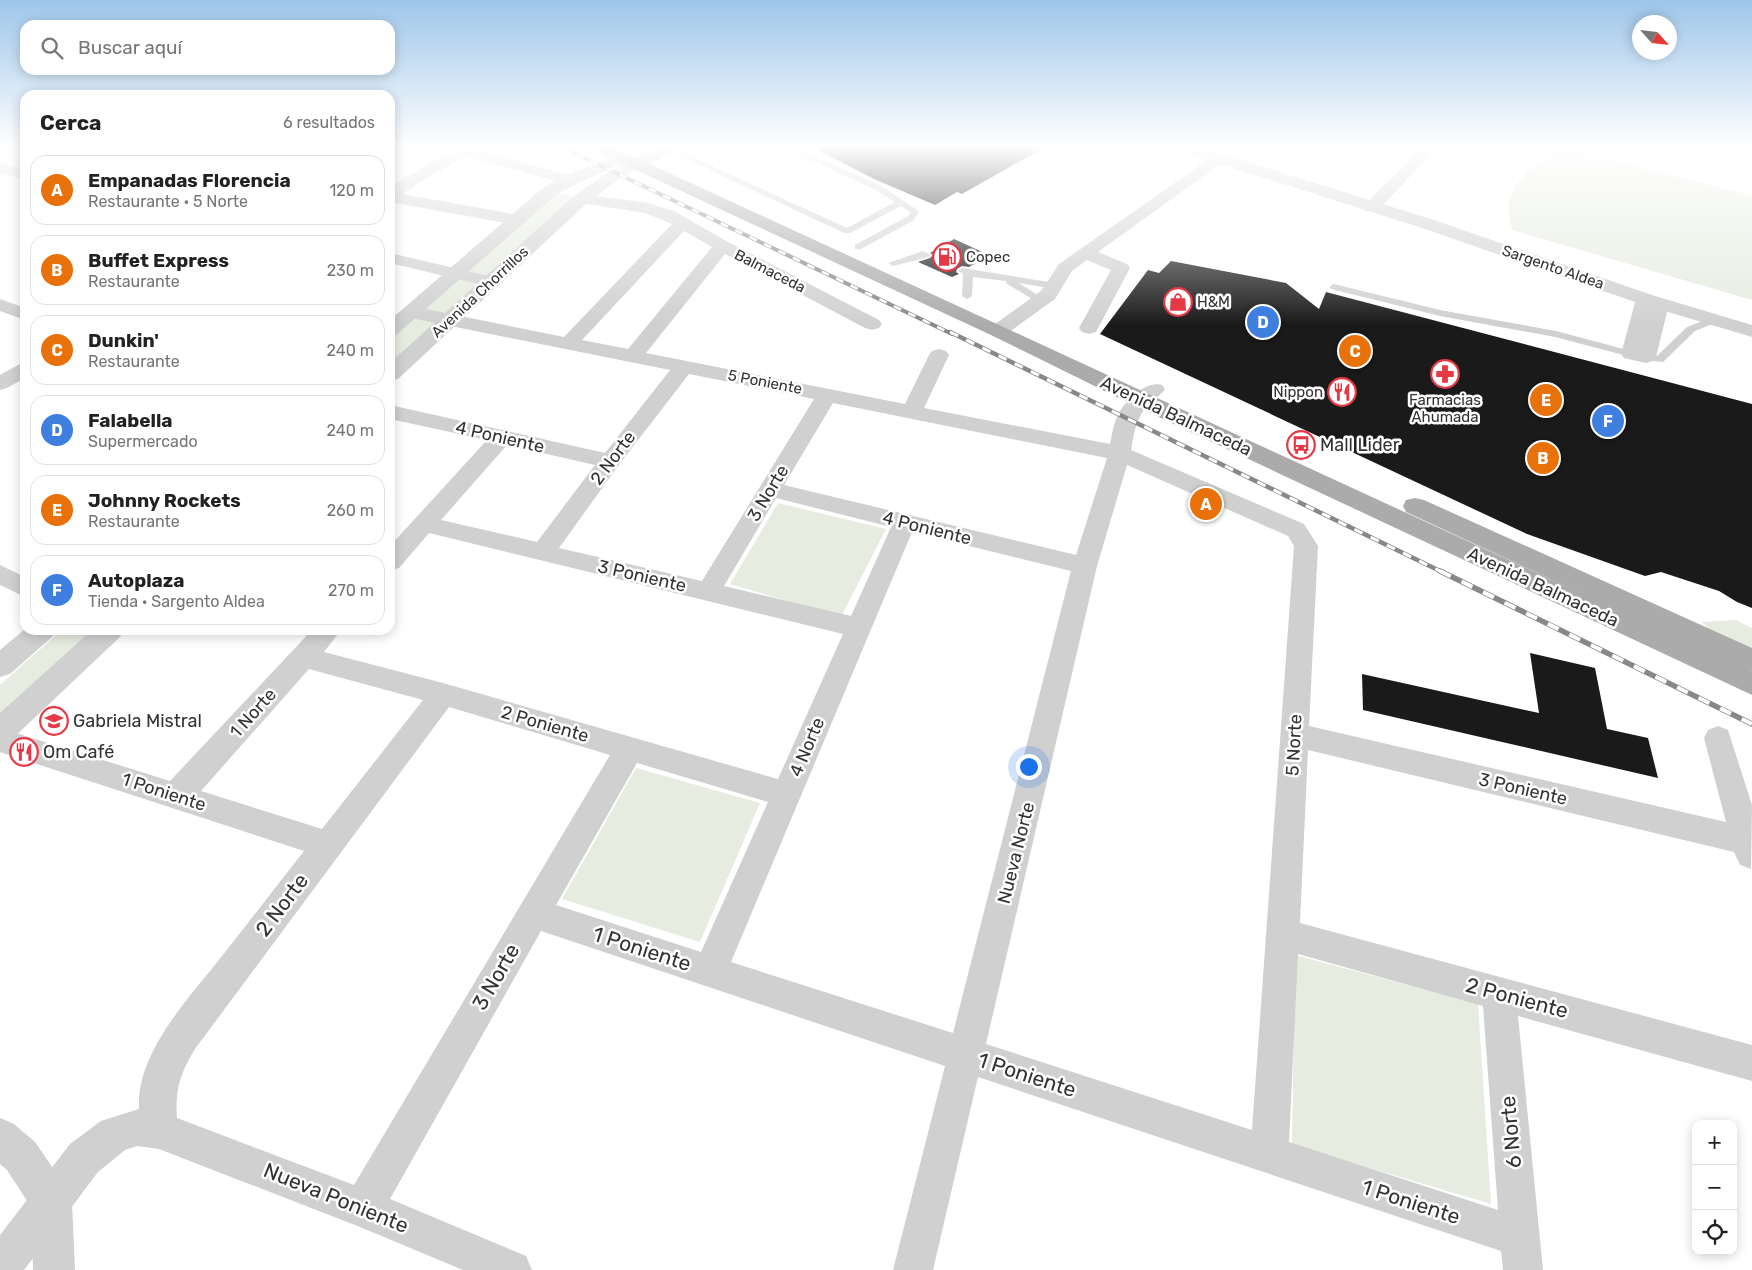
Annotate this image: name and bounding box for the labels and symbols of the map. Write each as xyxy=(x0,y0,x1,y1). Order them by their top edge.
north arrow xyxy=(1632,15,1677,60)
street label: Sargento Aldea xyxy=(1500,241,1606,293)
street label: Avenida Chorrillos xyxy=(428,242,532,342)
fuel station icon: Copec xyxy=(932,242,962,272)
street label: Balmaceda xyxy=(731,245,809,297)
place label: Copec xyxy=(966,248,1010,266)
shop icon: H&M xyxy=(1163,287,1193,317)
place label: H&M xyxy=(1197,293,1230,311)
pin: D xyxy=(1247,303,1279,341)
pin: C xyxy=(1339,332,1371,370)
pharmacy icon: Farmacias Ahumada xyxy=(1430,359,1460,389)
street label: 5 Poniente xyxy=(726,366,804,398)
street label: Avenida Balmaceda xyxy=(1097,371,1255,461)
restaurant icon: Nippon xyxy=(1327,377,1357,407)
pin: E xyxy=(1530,381,1562,419)
place label: Nippon xyxy=(1273,383,1323,401)
place label: Farmacias Ahumada xyxy=(1409,391,1481,426)
pin: F xyxy=(1592,402,1624,440)
street label: 4 Poniente xyxy=(453,416,547,458)
street label: 2 Norte xyxy=(586,427,640,489)
bus stop icon: Mall Lider xyxy=(1286,430,1316,460)
place label: Mall Lider xyxy=(1320,434,1400,456)
pin: B xyxy=(1527,439,1559,477)
street label: 3 Norte xyxy=(743,461,793,525)
pin: A xyxy=(1190,485,1222,523)
street label: 4 Poniente xyxy=(880,506,974,550)
street label: Avenida Balmaceda xyxy=(1464,542,1622,632)
street label: 3 Poniente xyxy=(596,555,688,597)
street label: 1 Norte xyxy=(225,684,281,742)
street label: 2 Poniente xyxy=(499,701,591,747)
school or university icon: Gabriela Mistral xyxy=(39,706,69,736)
place label: Gabriela Mistral xyxy=(73,710,202,732)
street label: 4 Norte xyxy=(785,714,829,780)
street label: 5 Norte xyxy=(1281,714,1307,776)
restaurant icon: Om Café xyxy=(9,737,39,767)
place label: Om Café xyxy=(43,741,114,763)
your location xyxy=(1016,754,1042,780)
street label: 1 Poniente xyxy=(119,768,209,816)
street label: 3 Poniente xyxy=(1477,768,1569,810)
street label: Nueva Norte xyxy=(993,800,1039,906)
street label: 2 Norte xyxy=(250,868,313,941)
street label: 1 Poniente xyxy=(590,921,694,976)
street label: 3 Norte xyxy=(467,939,524,1014)
street label: 2 Poniente xyxy=(1463,972,1571,1023)
street label: 1 Poniente xyxy=(975,1047,1079,1102)
street label: 6 Norte xyxy=(1495,1095,1526,1169)
street label: Nueva Poniente xyxy=(260,1157,412,1238)
street label: 1 Poniente xyxy=(1359,1174,1463,1229)

